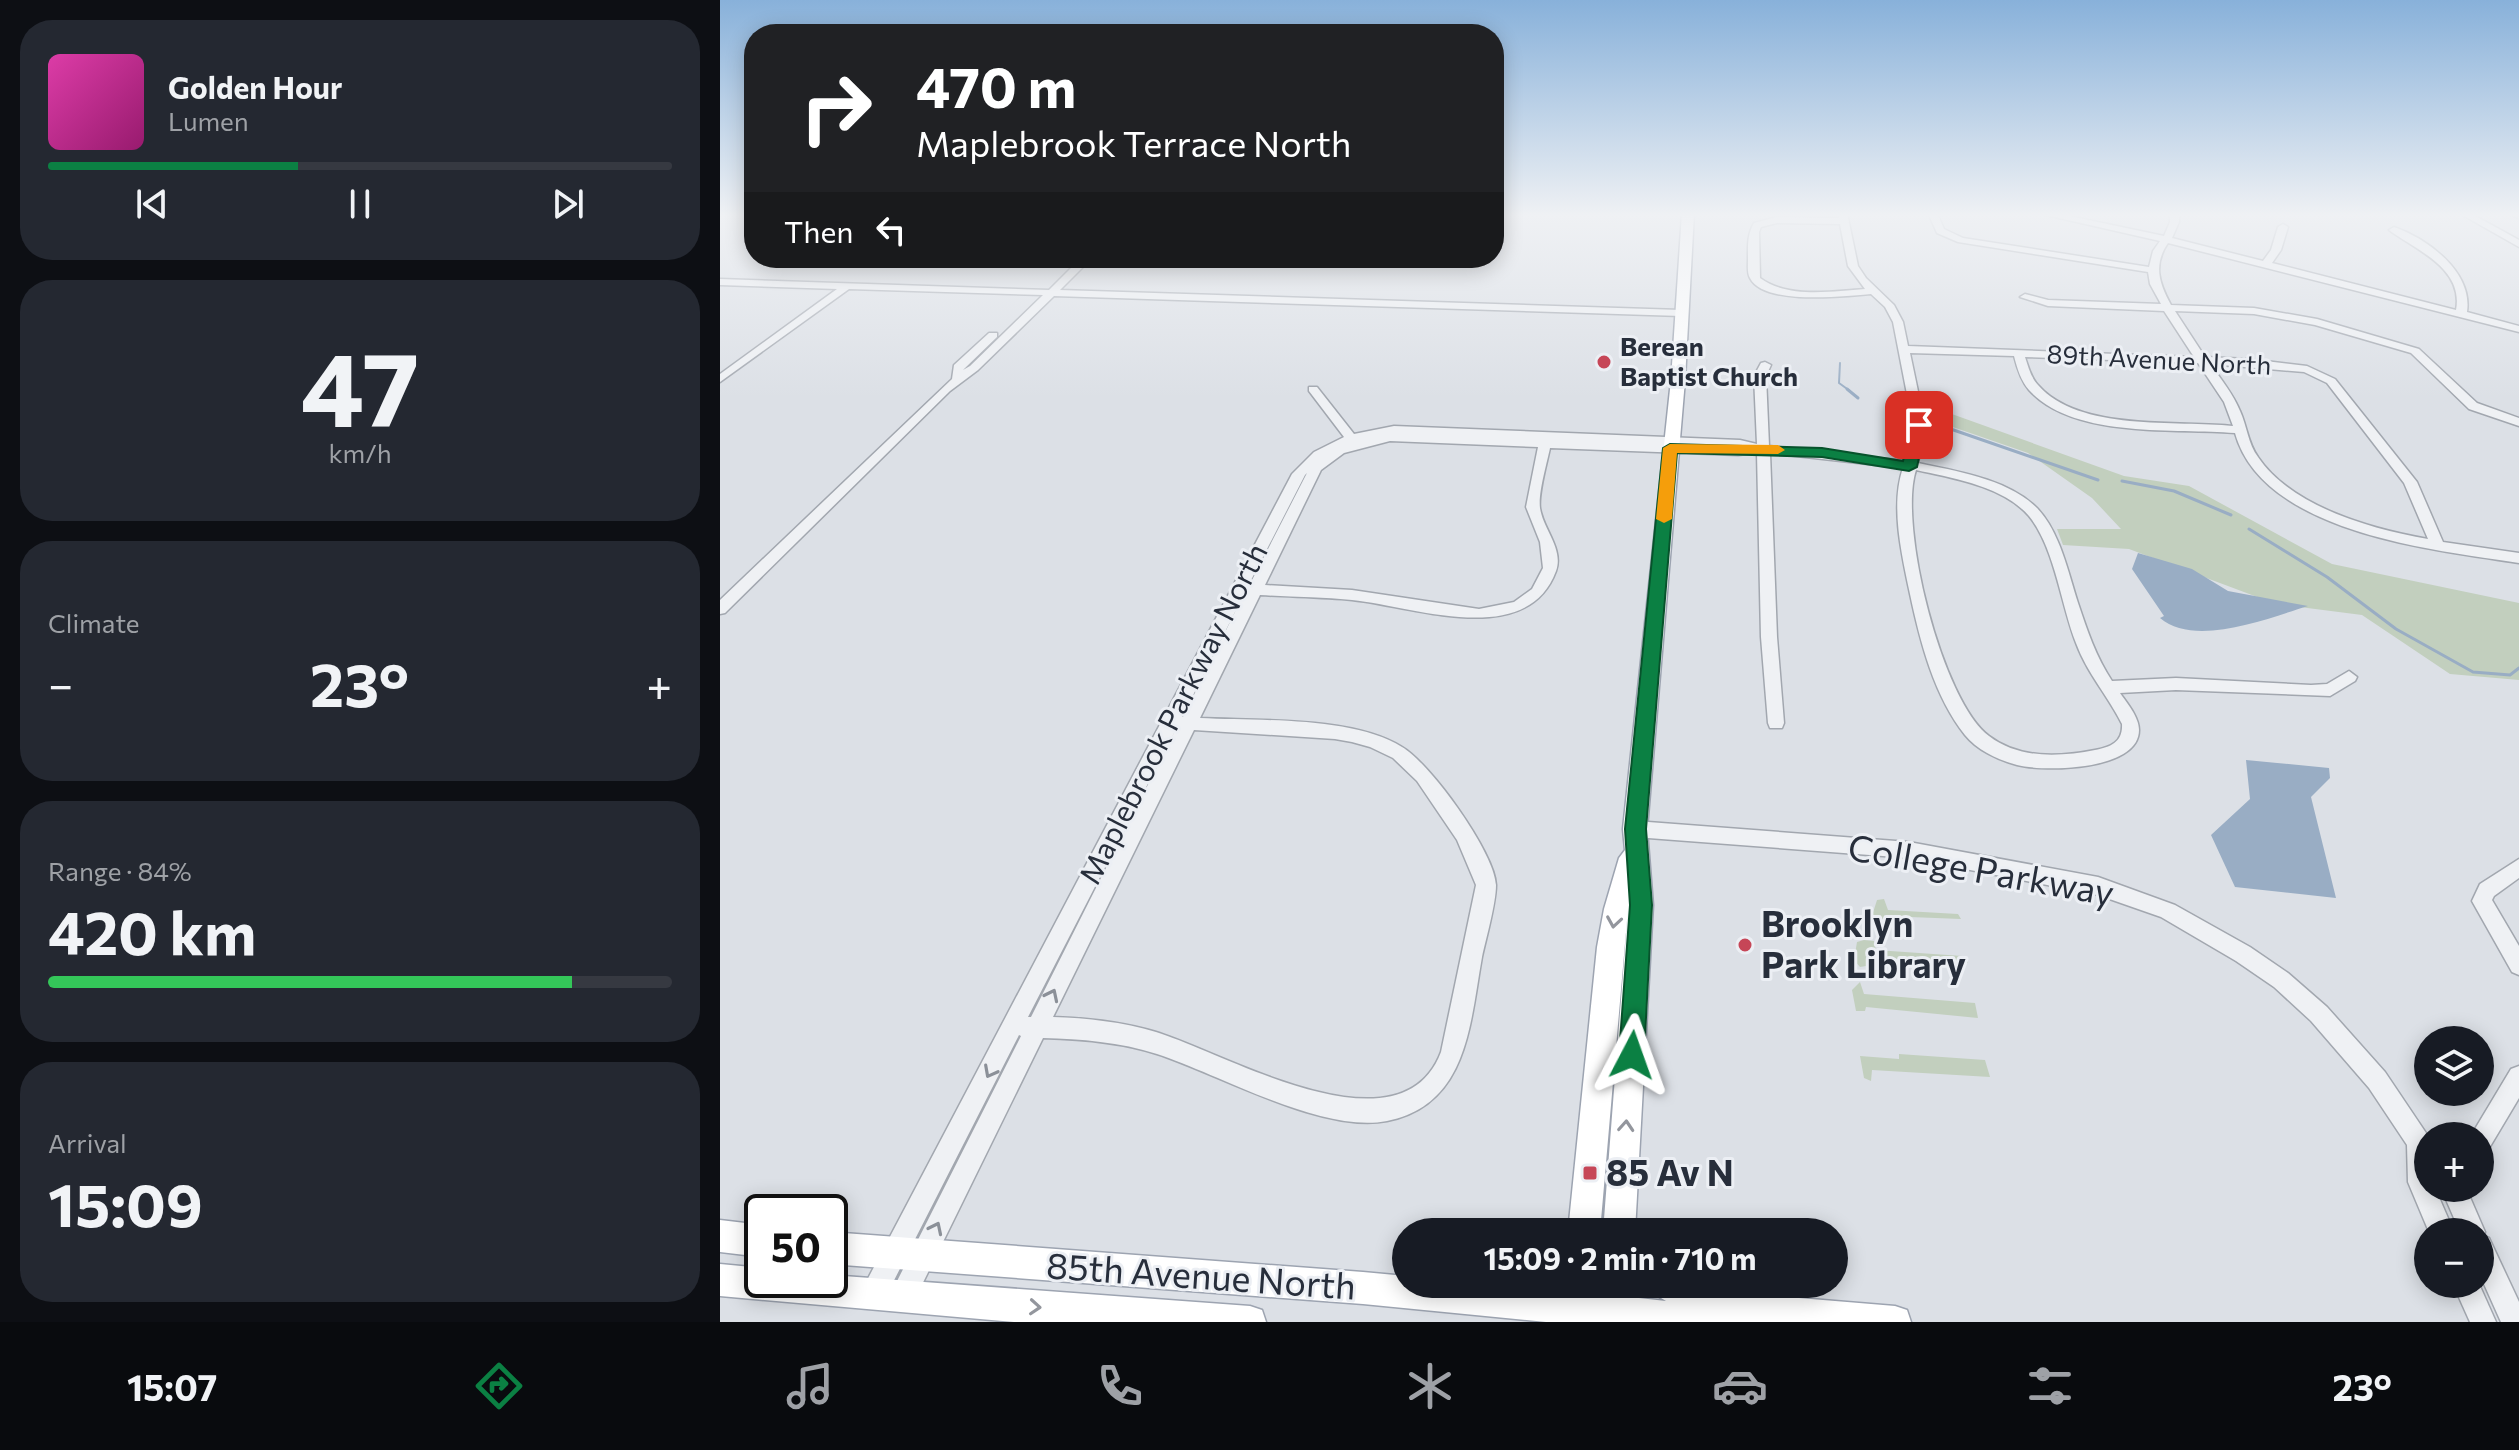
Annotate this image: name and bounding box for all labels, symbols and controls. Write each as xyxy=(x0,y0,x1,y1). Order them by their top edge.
text: 470 m xyxy=(916,51,1076,120)
icon: right xyxy=(784,56,888,160)
text: Golden Hour xyxy=(168,68,342,105)
text: Lumen xyxy=(168,105,249,136)
text: Maplebrook Terrace North xyxy=(916,120,1351,164)
icon: previous xyxy=(130,182,174,226)
icon: pause xyxy=(338,182,382,226)
icon: next xyxy=(546,182,590,226)
icon: left xyxy=(869,208,913,252)
text: Then xyxy=(784,212,853,249)
text: 47 xyxy=(301,321,419,448)
place label: Berean Baptist Church xyxy=(1620,330,1798,391)
street label: 89th Avenue North xyxy=(2046,337,2272,380)
marker: Berean Baptist Church xyxy=(1595,353,1613,371)
pin xyxy=(1885,391,1953,459)
icon: arrive xyxy=(1897,403,1941,447)
text: km/h xyxy=(328,437,392,468)
street label: Maplebrook Parkway North xyxy=(1070,536,1274,889)
text: Climate xyxy=(48,607,140,638)
text: 23° xyxy=(310,646,409,719)
text: − xyxy=(48,656,73,710)
text: + xyxy=(646,656,672,710)
street label: College Parkway xyxy=(1845,823,2118,913)
text: Range · 84% xyxy=(48,855,192,886)
text: 420 km xyxy=(48,894,256,967)
place label: Brooklyn Park Library xyxy=(1761,900,1966,985)
one-way arrow xyxy=(1606,915,1623,929)
marker: Brooklyn Park Library xyxy=(1736,936,1754,954)
one-way arrow xyxy=(1042,989,1058,1004)
position arrow xyxy=(1590,1013,1674,1097)
map controls xyxy=(2414,1026,2494,1298)
button: layers xyxy=(2414,1026,2494,1106)
one-way arrow xyxy=(985,1063,1000,1078)
one-way arrow xyxy=(1617,1119,1634,1132)
button: + xyxy=(2414,1122,2494,1202)
text: Arrival xyxy=(48,1127,127,1158)
place label: 85 Av N xyxy=(1606,1149,1734,1193)
marker: 85 Av N xyxy=(1581,1164,1599,1182)
text: 15:09 xyxy=(48,1166,203,1239)
speed limit sign: 50 xyxy=(744,1194,848,1298)
button: − xyxy=(2414,1218,2494,1298)
one-way arrow xyxy=(926,1222,942,1236)
text: 15:09 · 2 min · 710 m xyxy=(1484,1239,1756,1276)
street label: 85th Avenue North xyxy=(1045,1241,1357,1307)
one-way arrow xyxy=(1029,1298,1042,1315)
icon: directions xyxy=(471,1358,527,1414)
icon: music xyxy=(782,1358,838,1414)
icon: phone xyxy=(1092,1358,1148,1414)
icon: climate xyxy=(1402,1358,1458,1414)
icon: car xyxy=(1712,1358,1768,1414)
icon: filters xyxy=(2022,1358,2078,1414)
text: 15:07 xyxy=(127,1364,217,1408)
text: 23° xyxy=(2332,1364,2392,1408)

